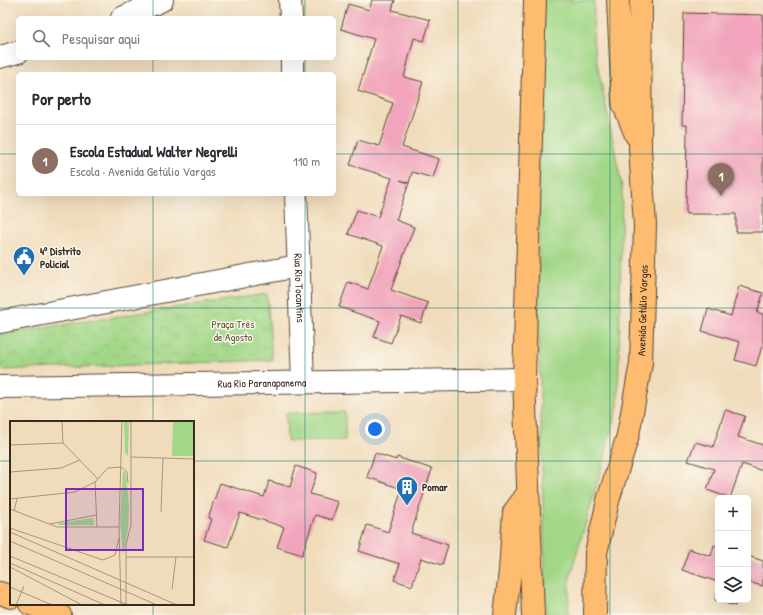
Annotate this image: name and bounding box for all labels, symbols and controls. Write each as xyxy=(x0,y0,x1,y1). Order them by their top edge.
search box xyxy=(16,16,336,60)
icon: search xyxy=(30,27,52,49)
text: Pesquisar aqui xyxy=(62,28,140,49)
text: Por perto xyxy=(32,87,91,110)
text: Escola Estadual Walter Negrelli xyxy=(70,141,238,162)
text: 1 xyxy=(43,152,47,170)
text: 110 m xyxy=(293,152,320,170)
text: Escola · Avenida Getúlio Vargas xyxy=(70,162,216,180)
pin: 1 xyxy=(708,163,734,196)
public building icon: 4º Distrito Policial xyxy=(11,244,37,277)
place label: 4º Distrito Policial xyxy=(40,244,81,271)
street label: Rua Rio Tocantins xyxy=(291,253,308,323)
street label: Avenida Getúlio Vargas xyxy=(634,265,651,356)
park label: Praça Três de Agosto xyxy=(212,317,254,344)
street label: Rua Rio Paranapanema xyxy=(218,375,307,391)
your location xyxy=(365,419,385,439)
inset map xyxy=(10,421,194,605)
building icon: Pomar xyxy=(394,474,420,507)
place label: Pomar xyxy=(422,480,449,494)
map controls xyxy=(715,495,751,603)
button: + xyxy=(715,495,751,531)
button: − xyxy=(715,531,751,567)
button: layers xyxy=(715,567,751,603)

